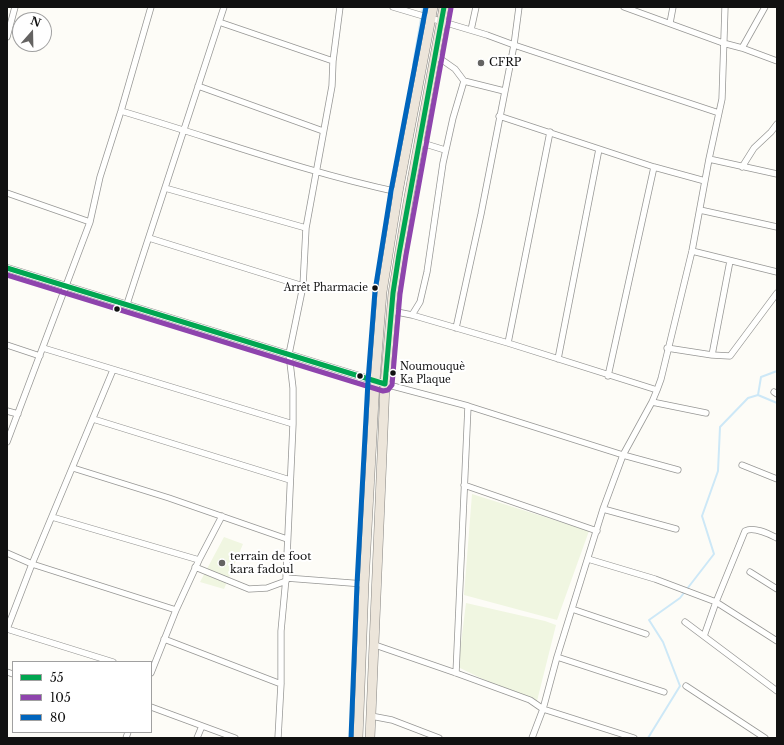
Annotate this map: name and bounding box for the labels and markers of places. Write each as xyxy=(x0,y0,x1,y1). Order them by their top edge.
place label: CFRP xyxy=(489,56,521,70)
marker: CFRP xyxy=(476,58,486,68)
place label: Arrêt Pharmacie xyxy=(284,282,368,294)
marker: Arrêt Pharmacie xyxy=(370,283,380,293)
unlabelled marker xyxy=(112,304,122,314)
place label: Noumouquè Ka Plaque xyxy=(400,361,465,384)
marker: Noumouquè Ka Plaque xyxy=(388,368,398,378)
unlabelled marker xyxy=(355,371,365,381)
place label: terrain de foot kara fadoul xyxy=(230,550,311,576)
marker: terrain de foot kara fadoul xyxy=(217,558,227,568)

